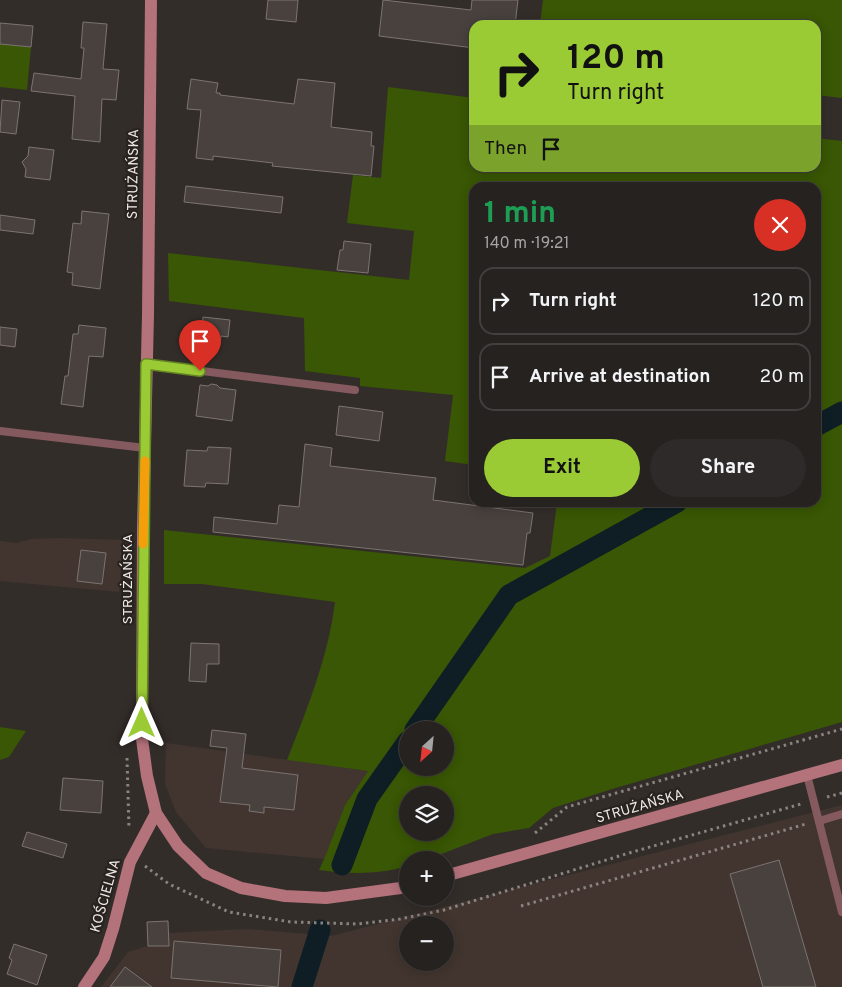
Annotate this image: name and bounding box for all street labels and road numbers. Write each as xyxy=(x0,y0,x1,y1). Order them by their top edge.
street label: STRUŻAŃSKA xyxy=(124,129,143,219)
street label: STRUŻAŃSKA xyxy=(119,534,137,624)
street label: STRUŻAŃSKA xyxy=(594,785,686,828)
street label: KOŚCIELNA xyxy=(86,857,125,935)

